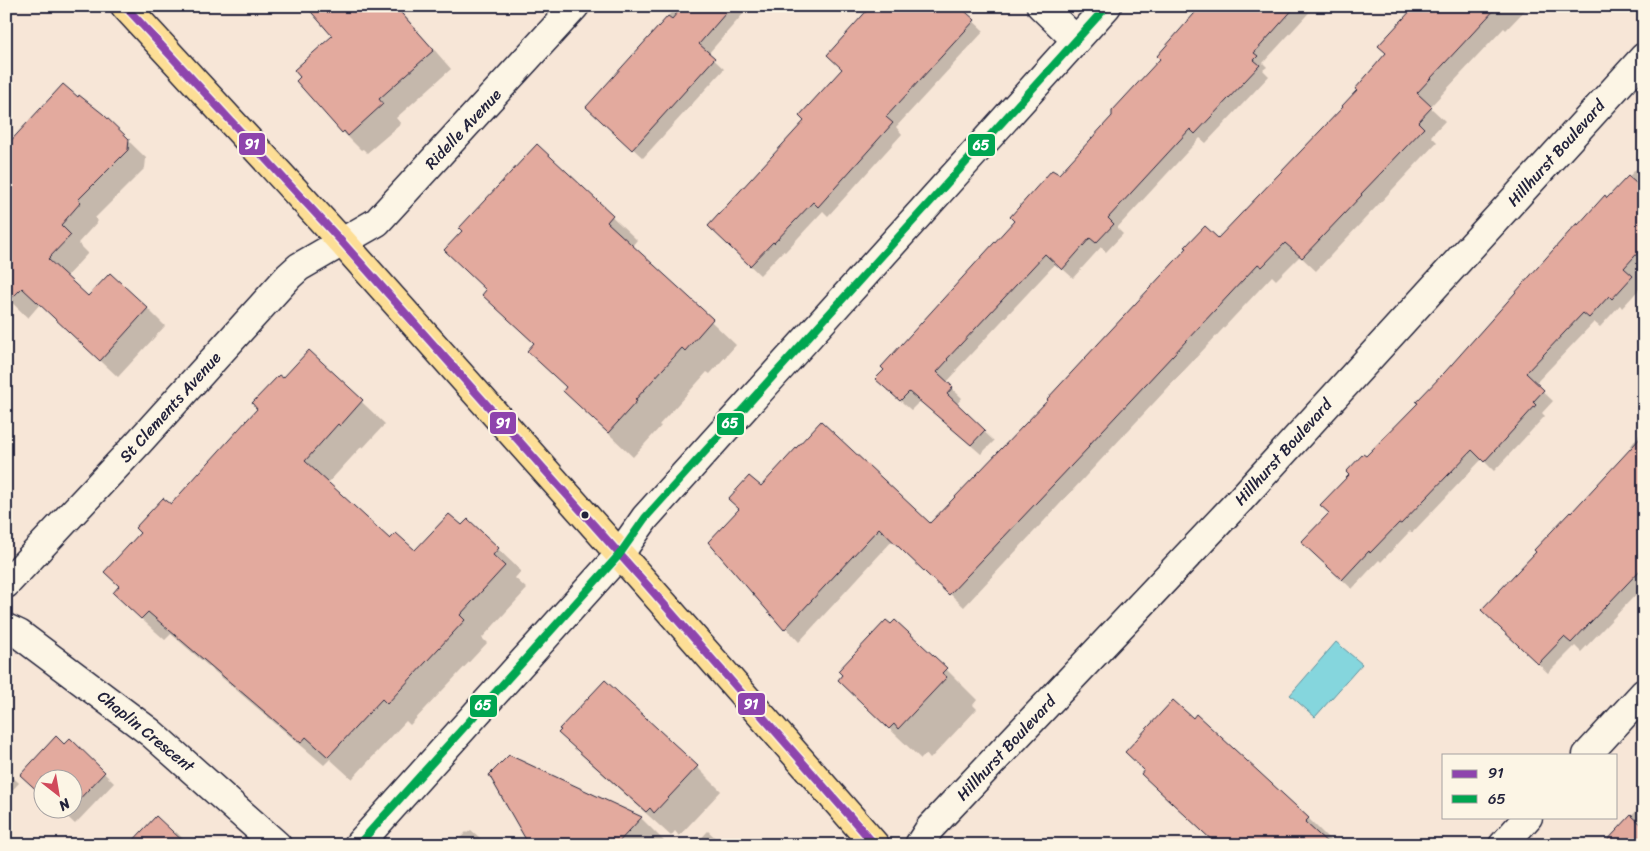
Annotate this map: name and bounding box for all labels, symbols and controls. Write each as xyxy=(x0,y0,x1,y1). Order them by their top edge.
street label: Ridelle Avenue xyxy=(417,81,509,177)
street label: Hillhurst Boulevard xyxy=(1500,92,1613,213)
line badge: 91 xyxy=(238,132,266,156)
text: 91 xyxy=(245,132,259,157)
line badge: 65 xyxy=(967,133,996,157)
text: 65 xyxy=(972,133,990,158)
street label: St Clements Avenue xyxy=(112,344,228,469)
street label: Hillhurst Boulevard xyxy=(1227,391,1340,512)
line badge: 91 xyxy=(489,411,517,435)
text: 91 xyxy=(496,411,510,436)
text: 65 xyxy=(721,411,739,436)
line badge: 65 xyxy=(716,412,745,436)
unlabelled marker xyxy=(580,510,590,520)
street label: Chaplin Crescent xyxy=(91,682,202,780)
street label: Hillhurst Boulevard xyxy=(949,687,1064,808)
line badge: 91 xyxy=(737,692,766,716)
text: 91 xyxy=(744,692,758,717)
text: 65 xyxy=(474,693,492,718)
line badge: 65 xyxy=(469,694,498,718)
legend xyxy=(1442,754,1618,818)
text: 91 xyxy=(1488,760,1504,786)
north arrow xyxy=(32,768,82,818)
text: 65 xyxy=(1488,786,1506,812)
text: N xyxy=(54,791,76,818)

